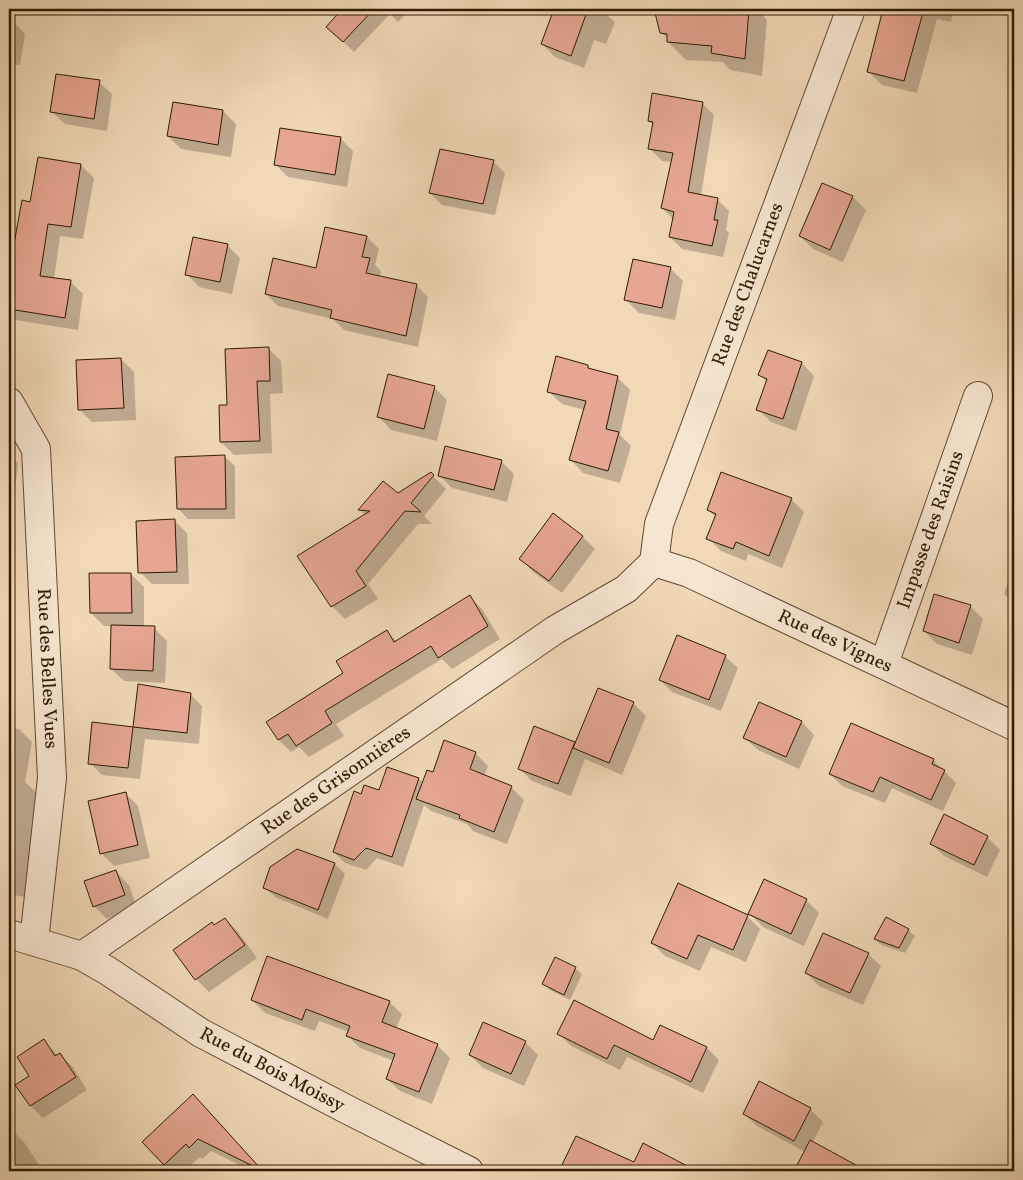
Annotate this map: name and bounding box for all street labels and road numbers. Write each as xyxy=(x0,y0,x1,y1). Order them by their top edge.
street label: Rue des Chalucarnes xyxy=(706,199,791,370)
street label: Impasse des Raisins xyxy=(891,447,971,613)
street label: Rue des Belles Vues xyxy=(30,588,64,749)
street label: Rue des Vignes xyxy=(773,604,896,680)
street label: Rue des Grisonnières xyxy=(256,720,416,842)
street label: Rue du Bois Moissy xyxy=(195,1021,349,1119)

